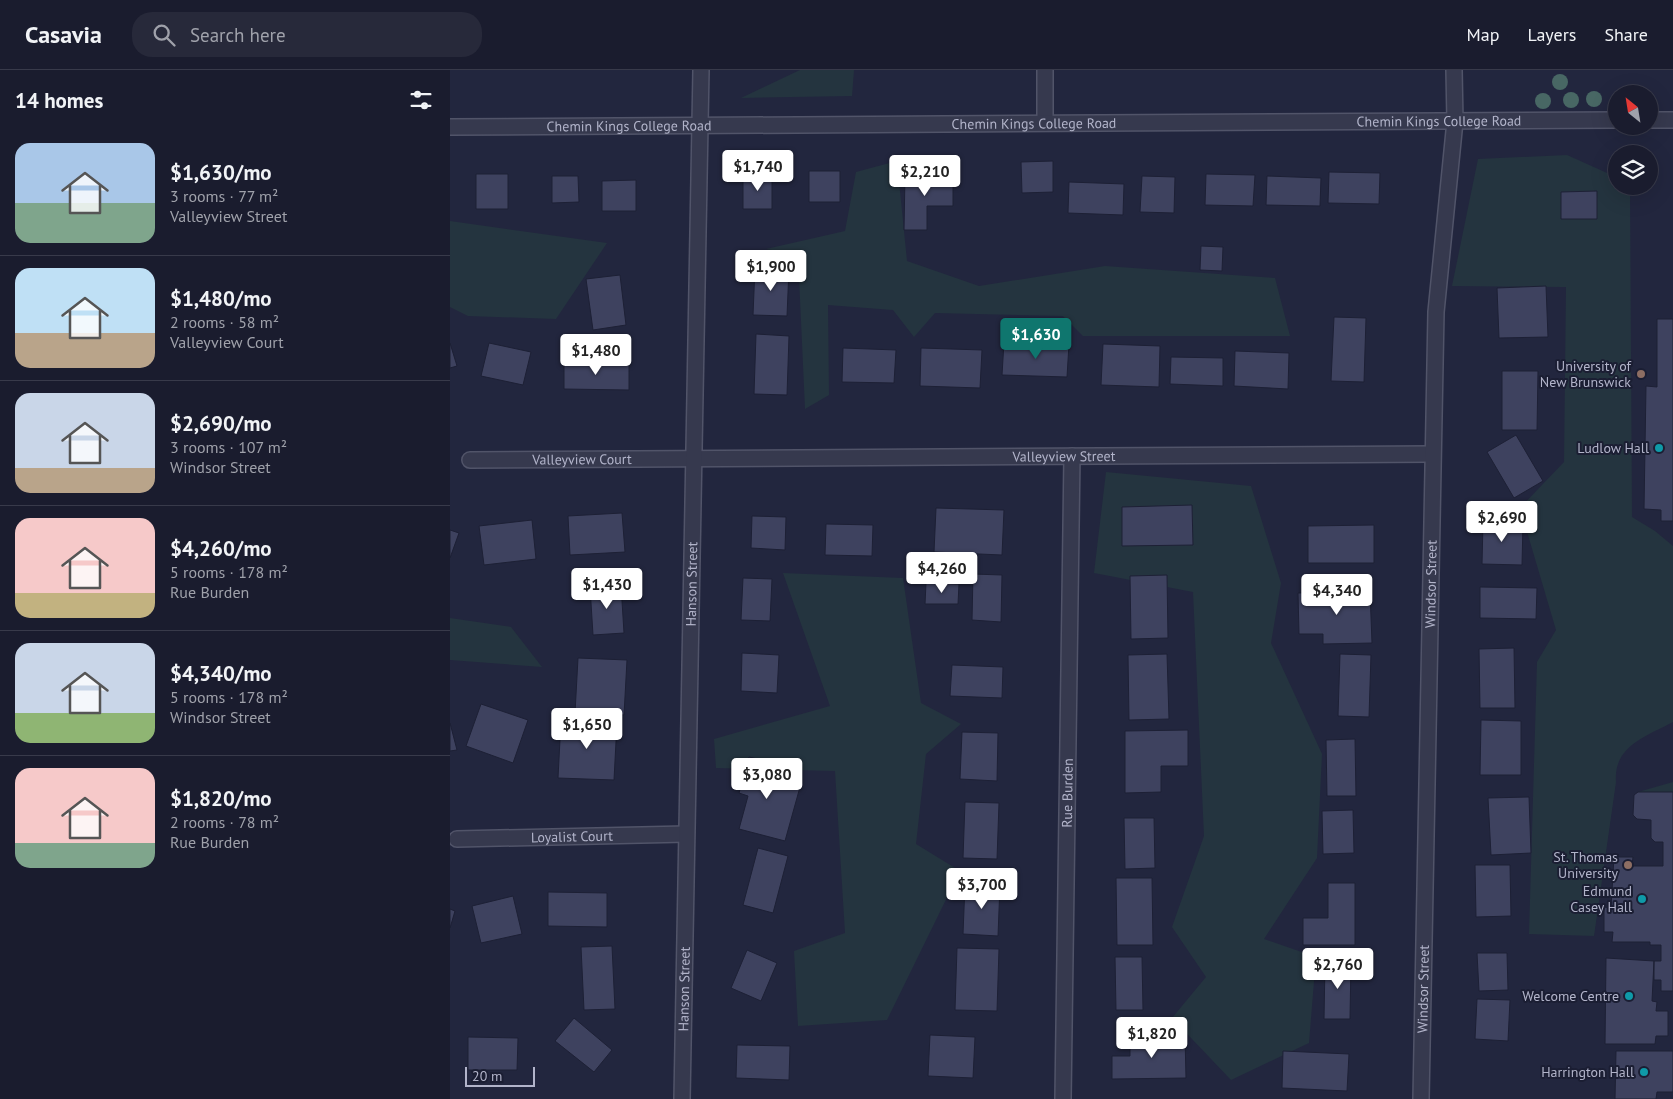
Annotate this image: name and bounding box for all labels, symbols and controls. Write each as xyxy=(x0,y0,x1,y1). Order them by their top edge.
search box xyxy=(132,12,482,57)
text: Casavia xyxy=(25,19,102,50)
icon: search xyxy=(150,21,178,49)
text: Search here xyxy=(190,23,286,47)
text: Map xyxy=(1467,23,1499,46)
text: Layers xyxy=(1527,23,1576,46)
text: Share xyxy=(1604,23,1648,46)
north arrow xyxy=(1608,85,1658,135)
map controls xyxy=(1608,85,1658,195)
icon: filters xyxy=(407,86,435,114)
text: 14 homes xyxy=(15,87,103,114)
street label: Chemin Kings College Road xyxy=(1357,112,1521,131)
street label: Chemin Kings College Road xyxy=(952,114,1116,133)
street label: Chemin Kings College Road xyxy=(547,116,711,135)
button: layers xyxy=(1608,145,1658,195)
pin: $1,740 xyxy=(717,150,799,192)
pin: $2,210 xyxy=(884,154,966,197)
text: $1,740 xyxy=(733,156,783,176)
text: $1,630/mo xyxy=(170,159,272,186)
text: $2,210 xyxy=(900,161,950,181)
icon: home xyxy=(55,163,115,223)
text: 3 rooms · 77 m² xyxy=(170,186,278,206)
text: Valleyview Street xyxy=(170,206,287,226)
pin: $1,900 xyxy=(730,250,812,292)
text: $1,900 xyxy=(746,256,796,276)
text: $1,480/mo xyxy=(170,285,272,312)
icon: home xyxy=(55,288,115,348)
text: 2 rooms · 58 m² xyxy=(170,312,279,332)
pin: $1,630 xyxy=(995,318,1077,360)
text: $1,630 xyxy=(1011,324,1061,344)
text: Valleyview Court xyxy=(170,332,284,352)
pin: $1,480 xyxy=(555,334,637,376)
text: $1,480 xyxy=(571,340,621,360)
place label: University of New Brunswick xyxy=(1540,357,1632,391)
marker: University of New Brunswick xyxy=(1635,368,1647,380)
text: $2,690/mo xyxy=(170,410,272,437)
icon: home xyxy=(55,413,115,473)
text: 3 rooms · 107 m² xyxy=(170,437,287,457)
place label: Ludlow Hall xyxy=(1577,439,1649,457)
marker: Ludlow Hall xyxy=(1653,442,1665,454)
street label: Valleyview Street xyxy=(1012,447,1116,466)
street label: Valleyview Court xyxy=(531,450,632,469)
text: Windsor Street xyxy=(170,457,271,477)
pin: $2,690 xyxy=(1461,500,1543,543)
text: $2,690 xyxy=(1477,507,1527,527)
text: $4,260/mo xyxy=(170,535,272,562)
icon: home xyxy=(55,538,115,598)
street label: Windsor Street xyxy=(1421,540,1441,628)
street label: Hanson Street xyxy=(682,541,701,627)
pin: $4,260 xyxy=(901,552,983,594)
text: $4,260 xyxy=(917,558,967,578)
text: 5 rooms · 178 m² xyxy=(170,562,288,582)
pin: $1,430 xyxy=(566,568,648,610)
text: $1,430 xyxy=(582,574,632,594)
pin: $4,340 xyxy=(1296,574,1378,616)
text: $4,340 xyxy=(1312,580,1362,600)
text: Rue Burden xyxy=(170,582,249,602)
text: $4,340/mo xyxy=(170,660,272,687)
icon: home xyxy=(55,663,115,723)
text: 5 rooms · 178 m² xyxy=(170,687,288,707)
text: Windsor Street xyxy=(170,707,271,727)
pin: $1,650 xyxy=(546,708,628,750)
text: $1,650 xyxy=(562,714,612,734)
pin: $3,080 xyxy=(726,758,808,800)
street label: Rue Burden xyxy=(1058,758,1077,828)
text: $3,080 xyxy=(742,764,792,784)
text: $1,820/mo xyxy=(170,785,272,812)
icon: home xyxy=(55,788,115,848)
text: 2 rooms · 78 m² xyxy=(170,812,279,832)
street label: Loyalist Court xyxy=(531,827,613,846)
text: Rue Burden xyxy=(170,832,249,852)
place label: St. Thomas University xyxy=(1553,848,1618,882)
marker: St. Thomas University xyxy=(1622,859,1634,871)
pin: $3,700 xyxy=(941,868,1023,910)
text: $3,700 xyxy=(957,874,1007,894)
place label: Edmund Casey Hall xyxy=(1570,882,1632,916)
marker: Edmund Casey Hall xyxy=(1636,893,1648,905)
street label: Windsor Street xyxy=(1413,944,1433,1033)
street label: Hanson Street xyxy=(674,946,694,1032)
pin: $2,760 xyxy=(1297,948,1379,990)
text: $2,760 xyxy=(1313,954,1363,974)
place label: Welcome Centre xyxy=(1522,987,1619,1005)
marker: Welcome Centre xyxy=(1623,990,1635,1002)
pin: $1,820 xyxy=(1111,1016,1193,1059)
text: $1,820 xyxy=(1127,1023,1177,1043)
place label: Harrington Hall xyxy=(1541,1063,1634,1081)
scale bar xyxy=(465,1064,535,1087)
marker: Harrington Hall xyxy=(1638,1066,1650,1078)
text: 20 m xyxy=(472,1067,502,1085)

